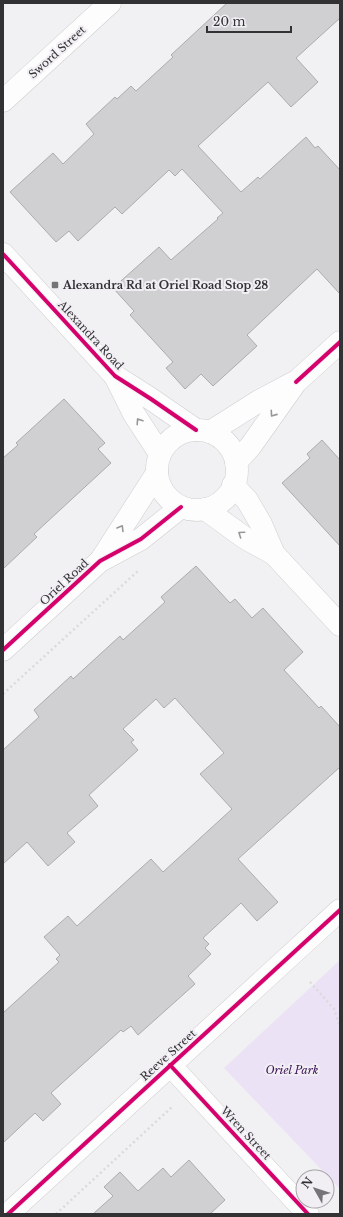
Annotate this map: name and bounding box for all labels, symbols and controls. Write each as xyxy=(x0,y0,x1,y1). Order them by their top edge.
scale bar xyxy=(207,8,291,34)
text: 20 m xyxy=(213,14,245,29)
street label: Sword Street xyxy=(26,22,89,81)
place label: Alexandra Rd at Oriel Road Stop 28 xyxy=(62,278,268,292)
marker: Alexandra Rd at Oriel Road Stop 28 xyxy=(50,280,60,290)
street label: Alexandra Road xyxy=(55,297,127,373)
one-way arrow xyxy=(271,409,278,416)
one-way arrow xyxy=(136,418,144,425)
one-way arrow xyxy=(116,525,123,532)
one-way arrow xyxy=(238,532,245,539)
street label: Oriel Road xyxy=(37,555,92,608)
street label: Reeve Street xyxy=(137,1026,199,1084)
park label: Oriel Park xyxy=(266,1063,319,1077)
street label: Wren Street xyxy=(217,1103,275,1163)
north arrow xyxy=(295,1169,335,1209)
text: N xyxy=(299,1174,316,1191)

